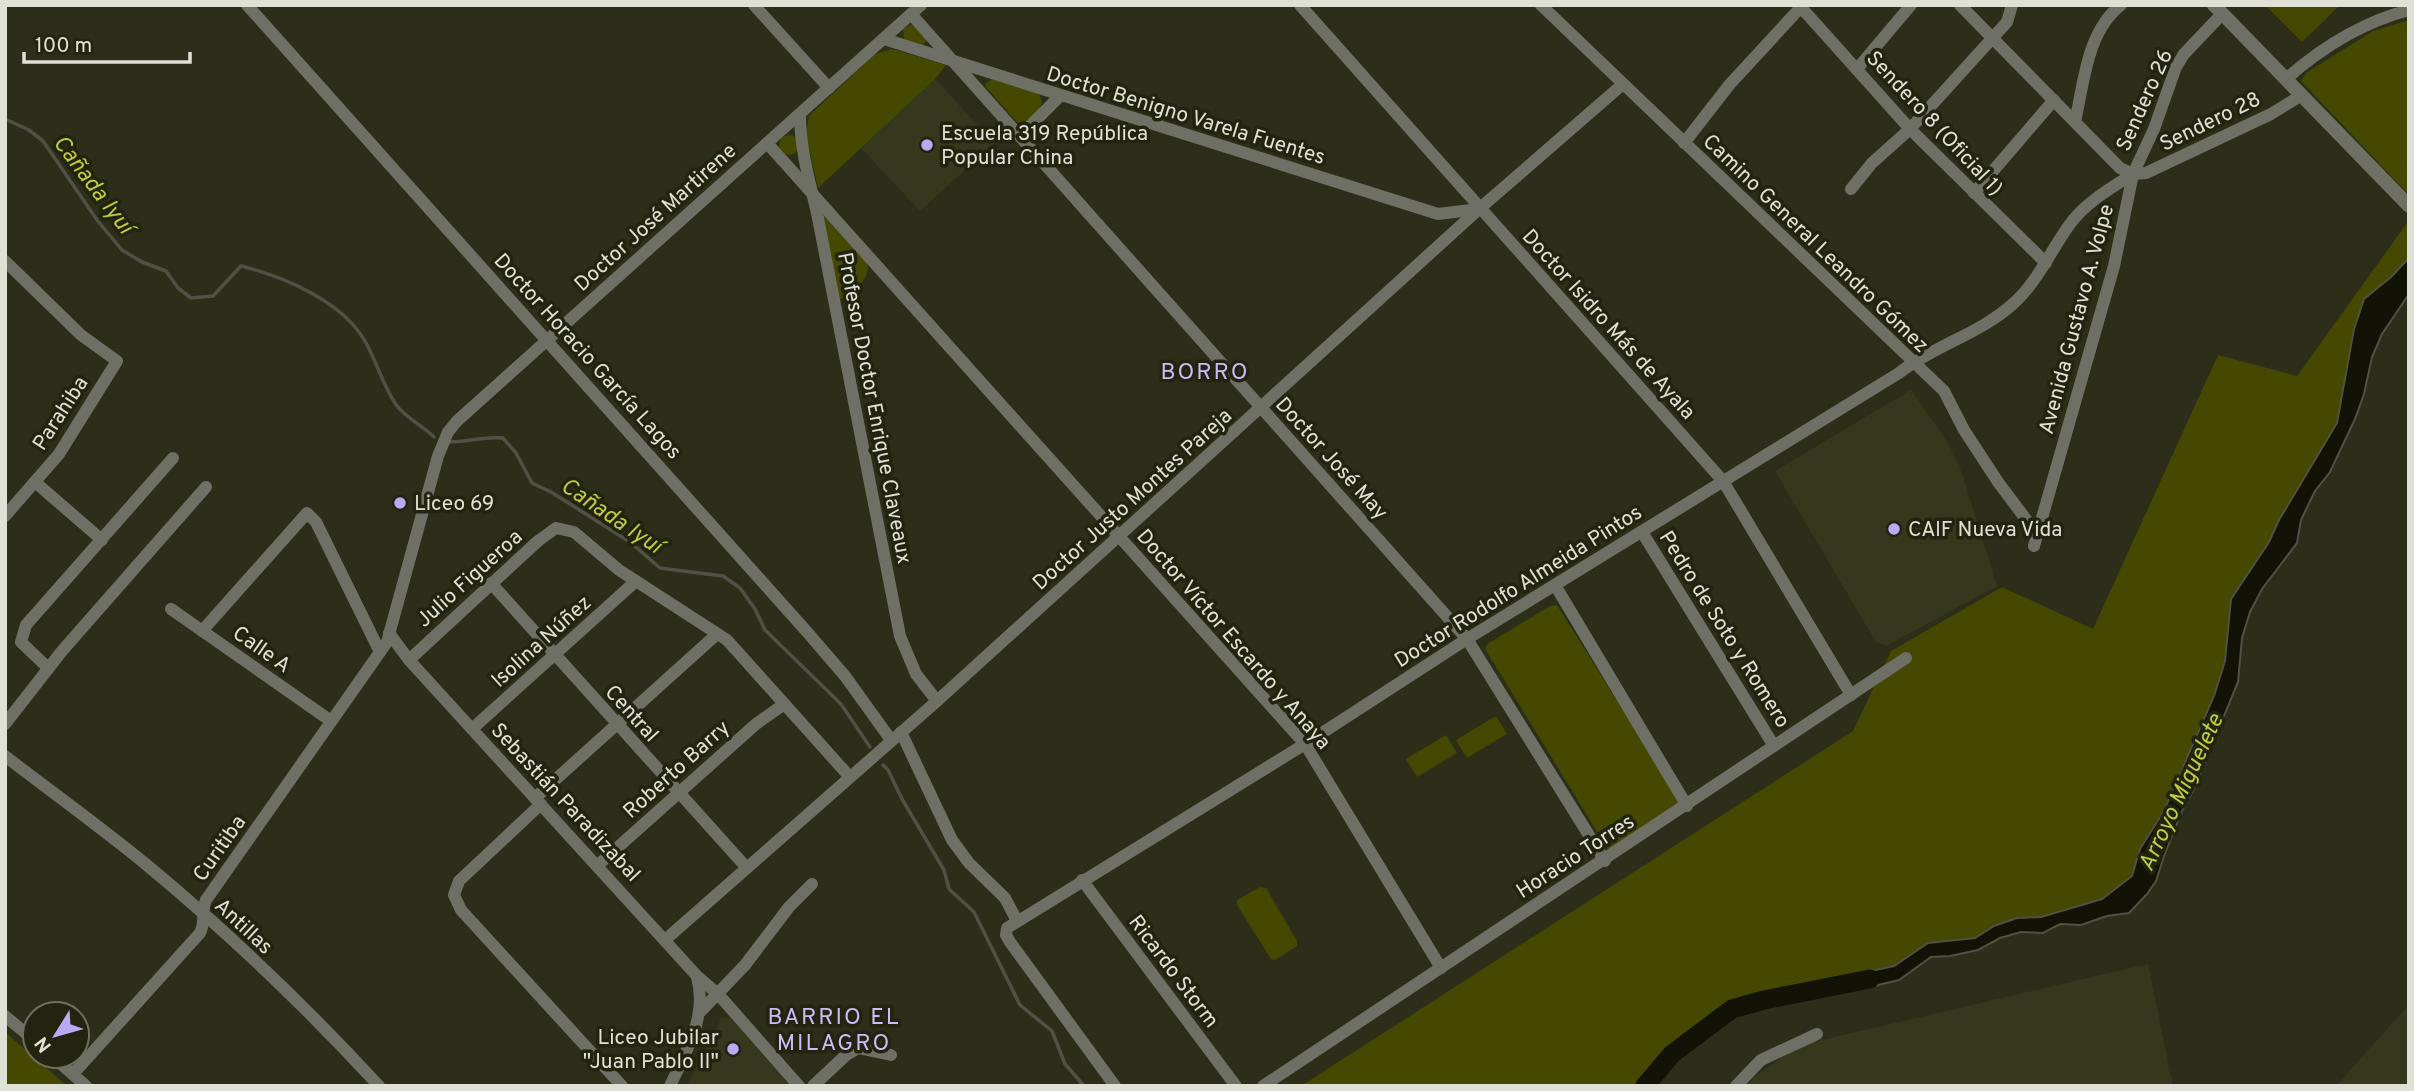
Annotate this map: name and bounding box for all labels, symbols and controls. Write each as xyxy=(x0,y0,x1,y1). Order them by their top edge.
scale bar xyxy=(24,21,191,65)
text: 100 m xyxy=(35,33,92,60)
street label: Sendero 26 xyxy=(2111,45,2180,156)
street label: Sendero 8 (Oficial 1) xyxy=(1860,46,2008,202)
street label: Doctor Benigno Varela Fuentes xyxy=(1043,61,1328,172)
street label: Sendero 28 xyxy=(2156,86,2266,158)
place label: Escuela 319 República Popular China xyxy=(941,121,1148,172)
street label: Camino General Leandro Gómez xyxy=(1696,129,1934,359)
water label: Cañada Iyuí xyxy=(45,130,142,245)
marker: Escuela 319 República Popular China xyxy=(919,137,935,153)
street label: Doctor José Martirene xyxy=(569,138,743,298)
street label: Avenida Gustavo A. Volpe xyxy=(2034,201,2121,437)
street label: Doctor Isidro Más de Ayala xyxy=(1515,224,1701,426)
street label: Doctor Horacio García Lagos xyxy=(487,248,687,466)
street label: Profesor Doctor Enrique Claveaux xyxy=(830,250,917,566)
district label: BORRO xyxy=(1160,359,1250,388)
street label: Parahiba xyxy=(27,372,95,456)
street label: Doctor José May xyxy=(1269,392,1393,526)
street label: Doctor Justo Montes Pareja xyxy=(1028,403,1238,597)
water label: Cañada Iyuí xyxy=(554,473,671,565)
place label: Liceo 69 xyxy=(414,491,494,518)
marker: Liceo 69 xyxy=(392,495,408,511)
street label: Doctor Rodolfo Almeida Pintos xyxy=(1390,500,1648,675)
place label: CAIF Nueva Vida xyxy=(1908,517,2062,544)
marker: CAIF Nueva Vida xyxy=(1886,521,1902,537)
street label: Julio Figueroa xyxy=(411,524,529,634)
street label: Doctor Víctor Escardo y Anaya xyxy=(1130,524,1336,756)
street label: Pedro de Soto y Romero xyxy=(1652,526,1795,733)
street label: Isolina Núñez xyxy=(486,590,598,694)
street label: Calle A xyxy=(227,620,296,680)
street label: Central xyxy=(598,680,664,748)
water label: Arroyo Miguelete xyxy=(2133,709,2232,876)
street label: Roberto Barry xyxy=(618,715,736,825)
street label: Sebastián Paradizabal xyxy=(484,718,646,888)
street label: Horacio Torres xyxy=(1512,809,1640,906)
street label: Curitiba xyxy=(188,810,253,887)
street label: Antillas xyxy=(208,893,278,961)
street label: Ricardo Storm xyxy=(1122,910,1224,1034)
north arrow xyxy=(21,1000,91,1070)
district label: BARRIO EL MILAGRO xyxy=(767,1004,901,1059)
place label: Liceo Jubilar "Juan Pablo II" xyxy=(583,1025,719,1076)
text: N xyxy=(30,1031,58,1057)
marker: Liceo Jubilar "Juan Pablo II" xyxy=(725,1041,741,1057)

